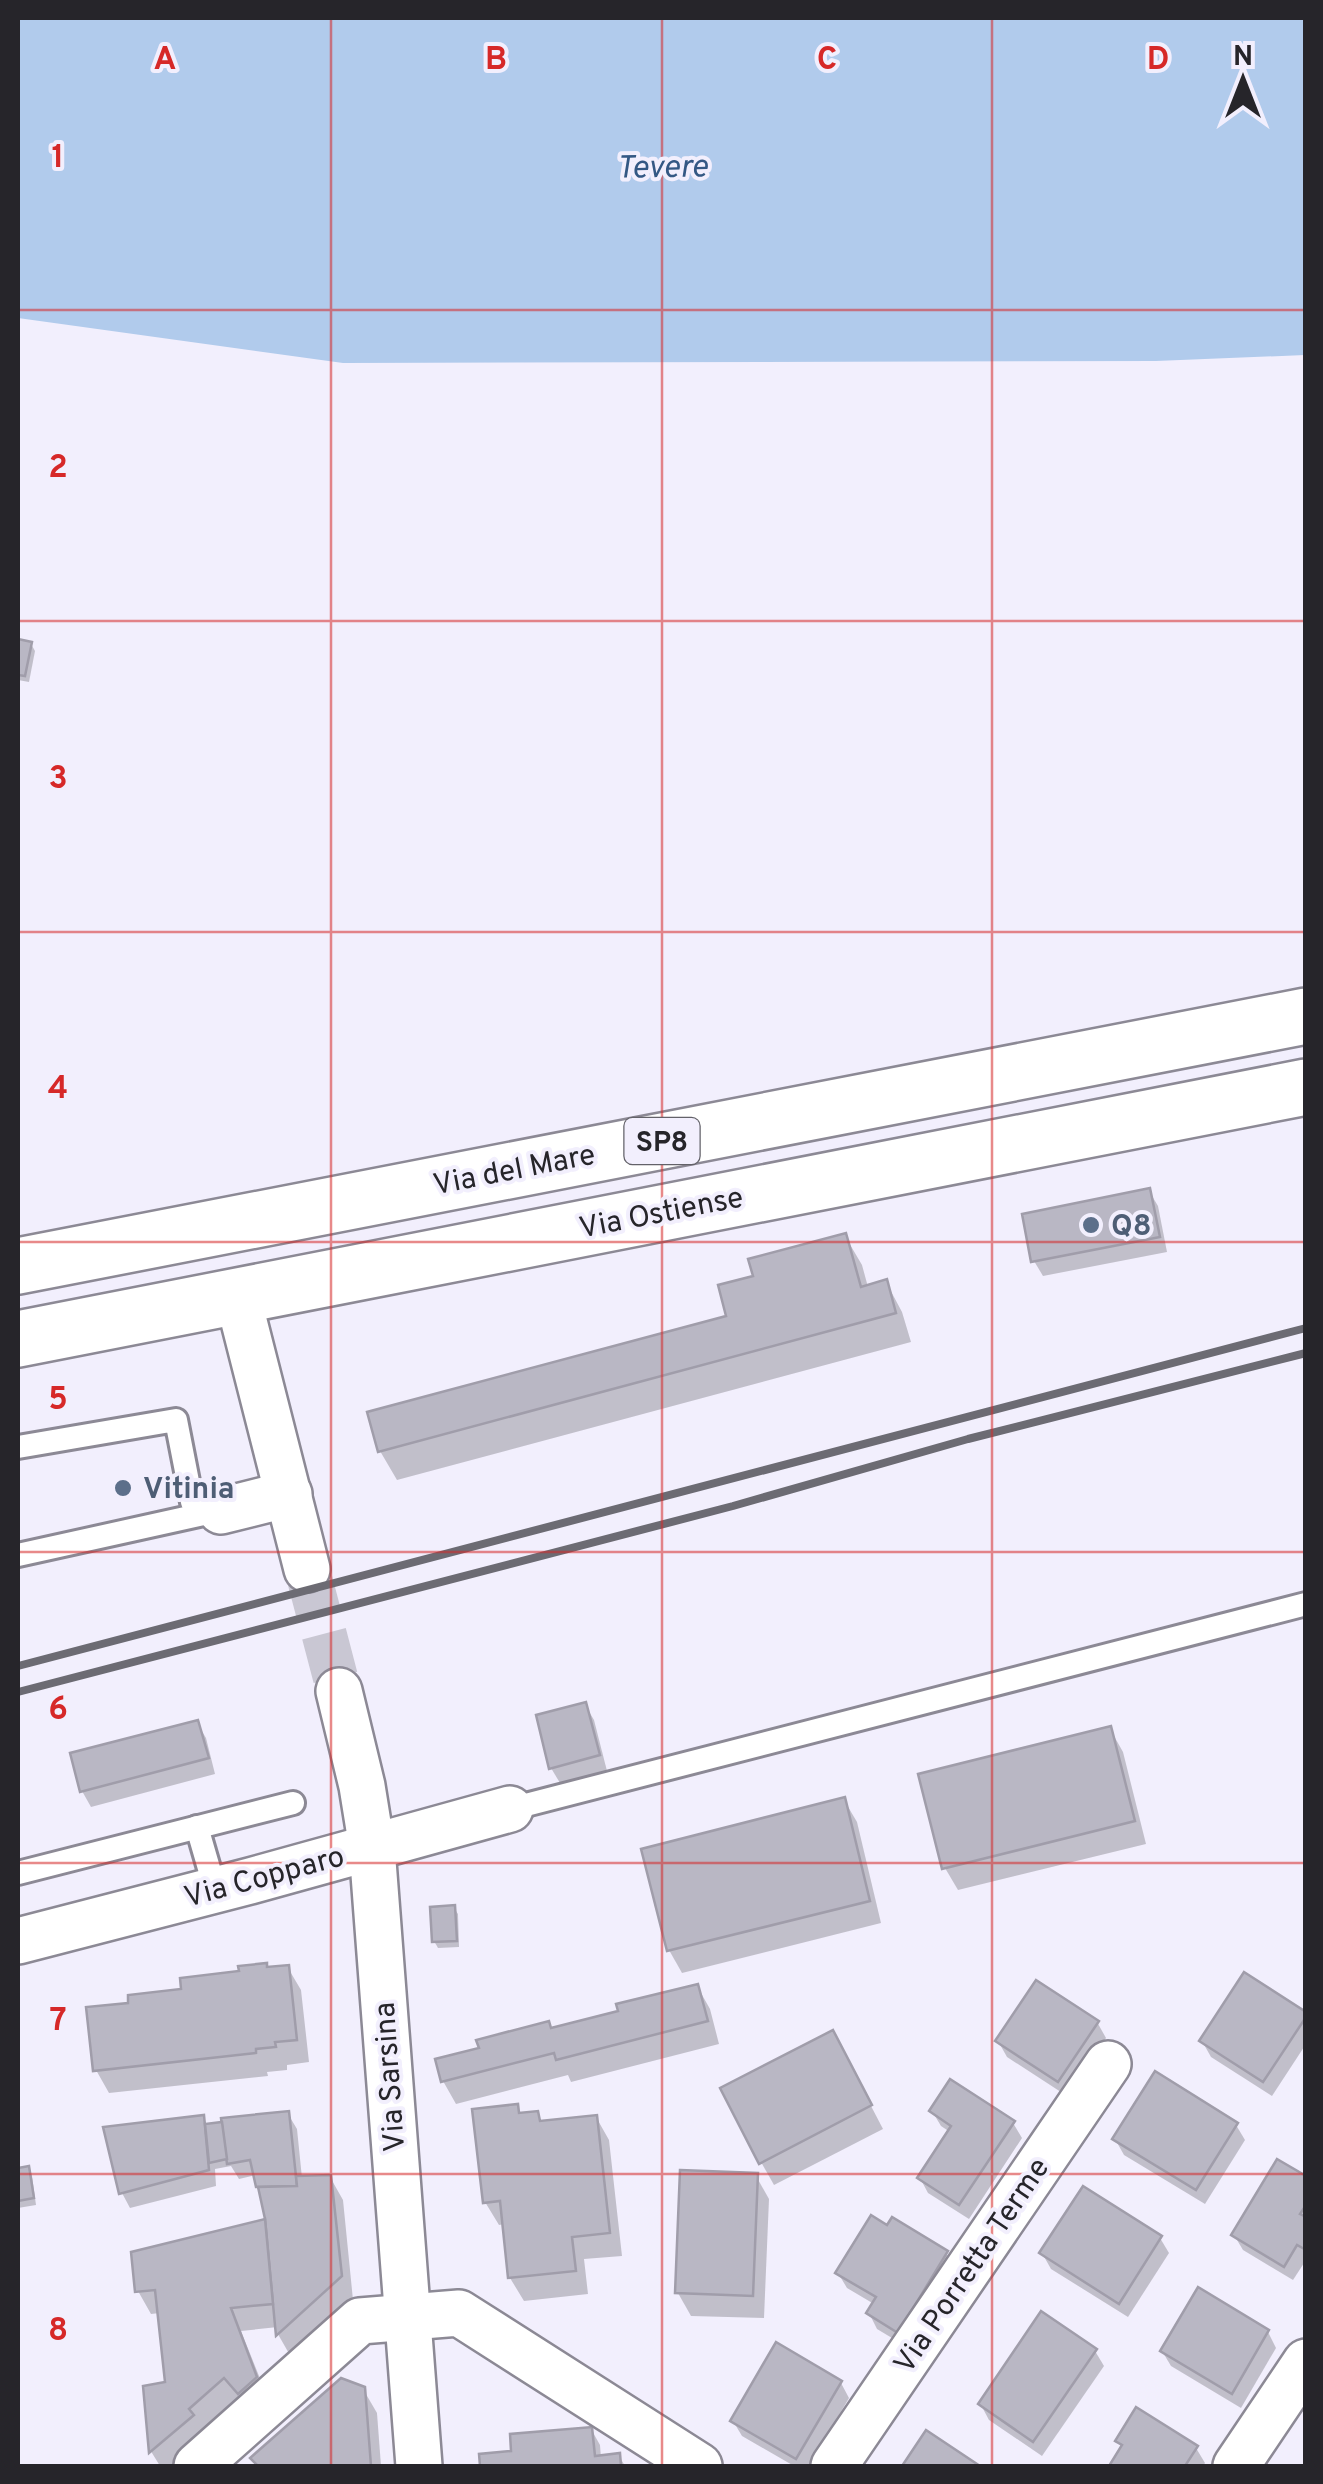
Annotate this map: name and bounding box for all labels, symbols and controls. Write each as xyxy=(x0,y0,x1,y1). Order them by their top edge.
north arrow xyxy=(1193,30,1293,130)
text: N xyxy=(1233,40,1253,76)
text: A xyxy=(154,41,176,81)
text: B xyxy=(485,41,507,81)
text: C xyxy=(817,41,837,81)
text: D xyxy=(1147,41,1169,81)
text: 1 xyxy=(52,139,64,179)
water label: Tevere xyxy=(616,148,708,190)
text: 2 xyxy=(48,449,68,489)
text: 3 xyxy=(48,760,68,800)
text: 4 xyxy=(48,1070,68,1110)
road number: SP8 xyxy=(624,1118,700,1164)
street label: Via del Mare xyxy=(430,1138,599,1205)
street label: Via Ostiense xyxy=(576,1180,747,1249)
place label: Q8 xyxy=(1111,1209,1152,1246)
marker: Q8 xyxy=(1080,1214,1102,1236)
text: 5 xyxy=(48,1381,68,1421)
place label: Vitinia xyxy=(143,1472,235,1509)
marker: Vitinia xyxy=(112,1477,134,1499)
text: 6 xyxy=(48,1691,68,1731)
street label: Via Copparo xyxy=(181,1839,349,1918)
street label: Via Sarsina xyxy=(368,2001,415,2153)
text: 7 xyxy=(49,2002,67,2042)
street label: Via Porretta Terme xyxy=(887,2152,1059,2381)
text: 8 xyxy=(48,2312,68,2352)

